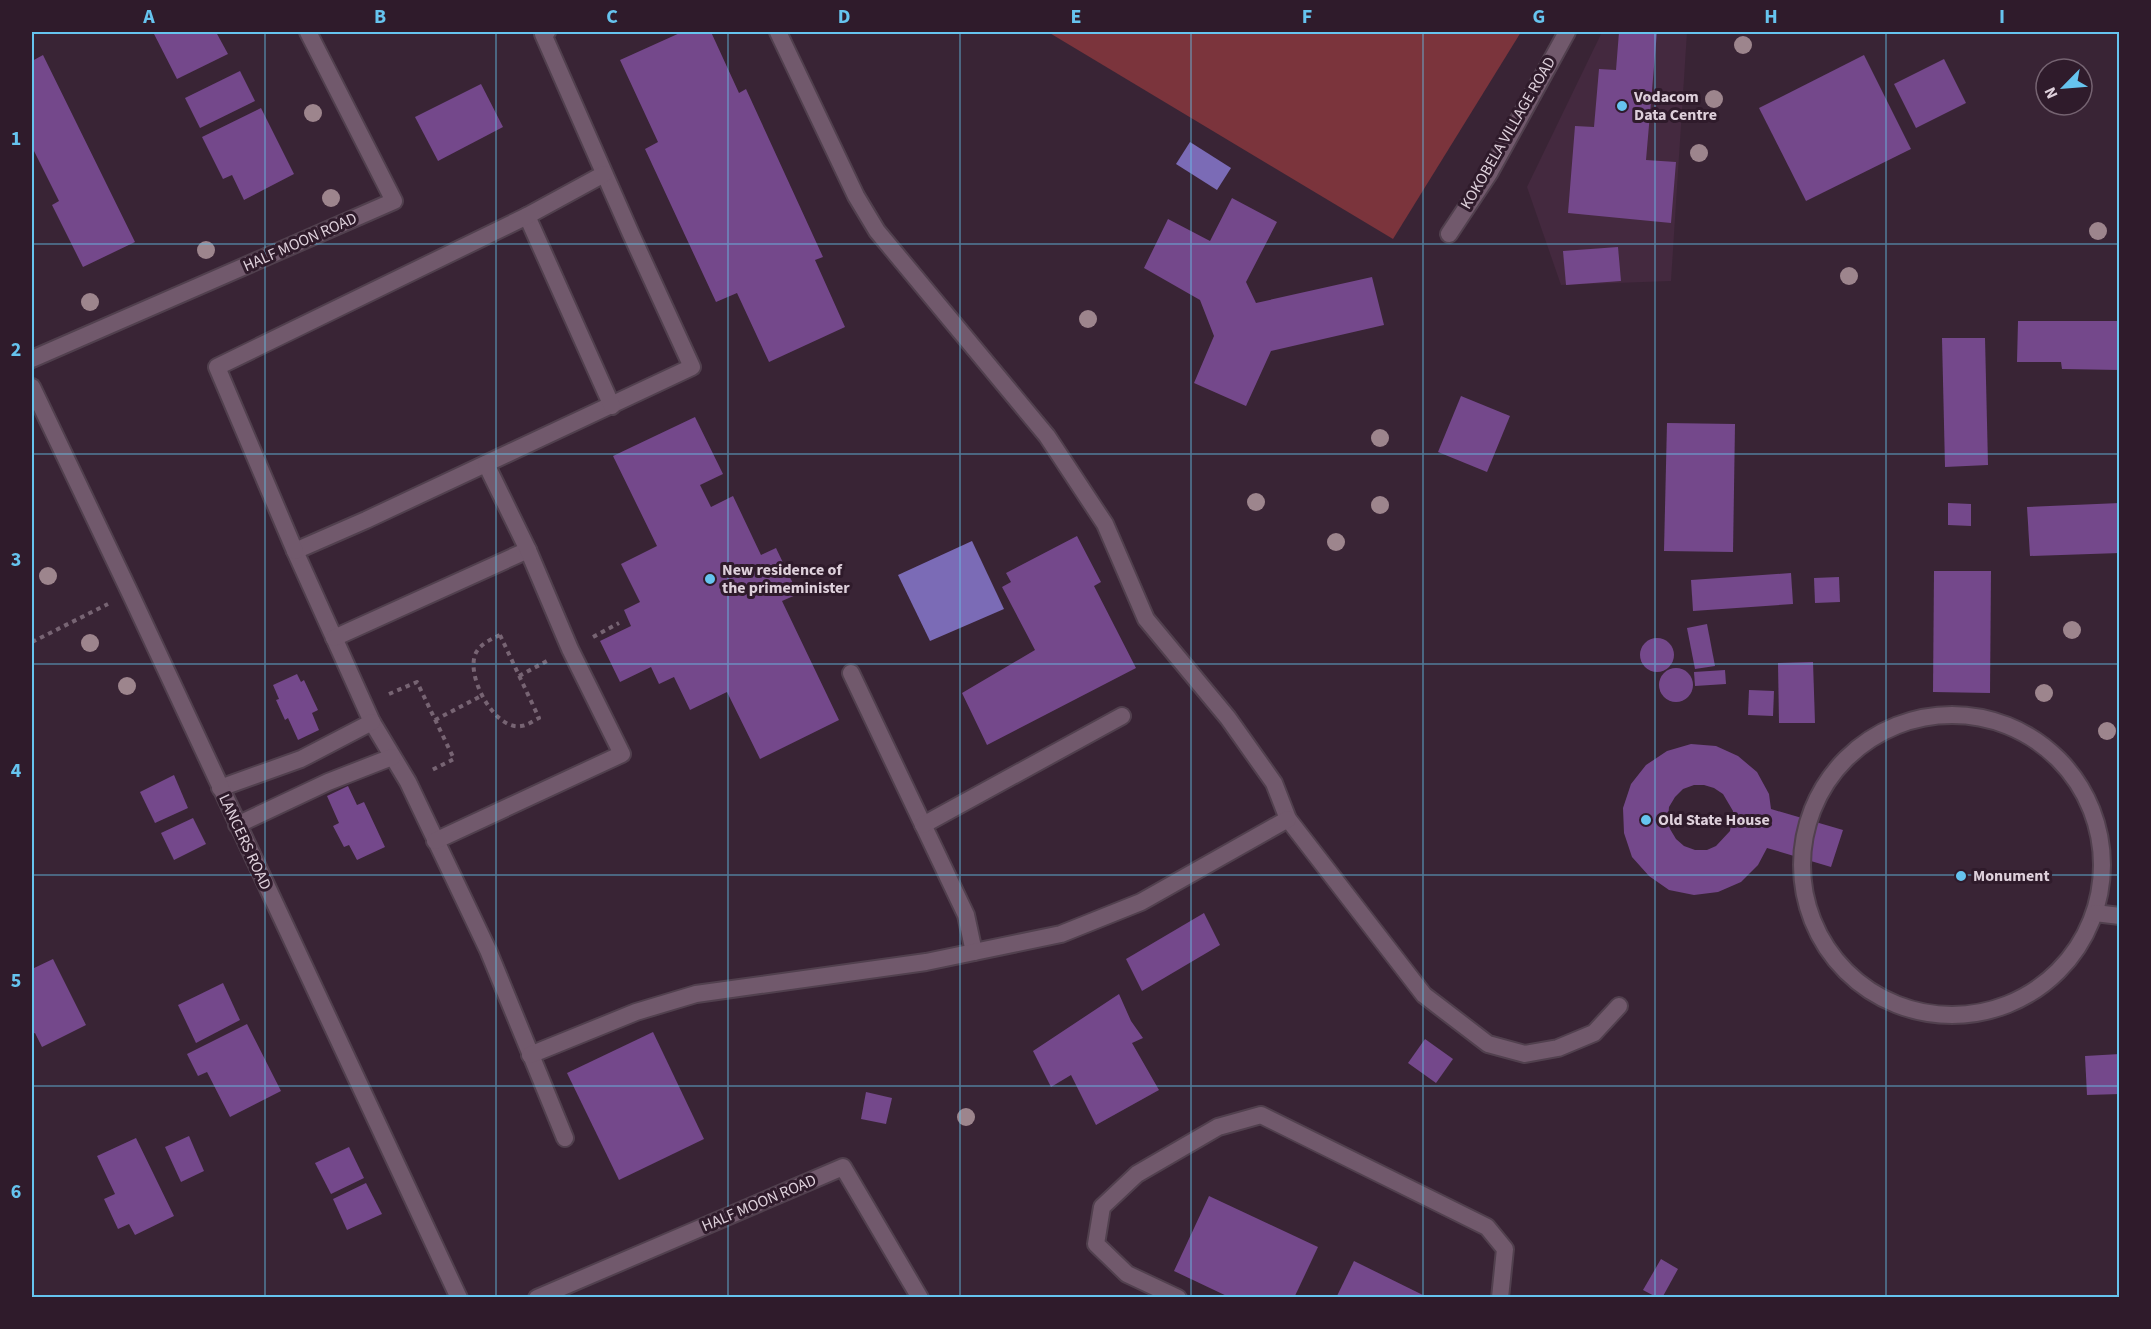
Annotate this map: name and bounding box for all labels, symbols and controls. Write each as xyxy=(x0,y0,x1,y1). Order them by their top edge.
text: A xyxy=(142,3,155,31)
text: B xyxy=(374,3,386,31)
text: C xyxy=(606,3,618,31)
text: D xyxy=(838,3,850,31)
text: E xyxy=(1071,3,1081,31)
text: F xyxy=(1302,3,1312,31)
text: G xyxy=(1533,3,1545,31)
text: H xyxy=(1764,3,1778,31)
text: I xyxy=(1999,3,2005,31)
street label: KOKOBELA VILLAGE ROAD xyxy=(1455,53,1561,213)
north arrow xyxy=(2034,57,2094,117)
text: N xyxy=(2039,83,2064,102)
place label: Vodacom Data Centre xyxy=(1633,86,1717,126)
marker: Vodacom Data Centre xyxy=(1615,99,1629,113)
text: 1 xyxy=(11,125,21,153)
street label: HALF MOON ROAD xyxy=(240,207,361,277)
text: 2 xyxy=(11,336,21,364)
text: 3 xyxy=(11,546,21,574)
place label: New residence of the primeminister xyxy=(722,559,850,599)
marker: New residence of the primeminister xyxy=(703,572,717,586)
text: 4 xyxy=(11,757,22,785)
street label: LANCERS ROAD xyxy=(213,791,277,894)
place label: Old State House xyxy=(1658,809,1770,831)
marker: Old State House xyxy=(1639,813,1653,827)
place label: Monument xyxy=(1973,865,2050,887)
marker: Monument xyxy=(1954,869,1968,883)
text: 5 xyxy=(11,967,21,995)
street label: HALF MOON ROAD xyxy=(698,1169,820,1237)
text: 6 xyxy=(11,1178,21,1206)

